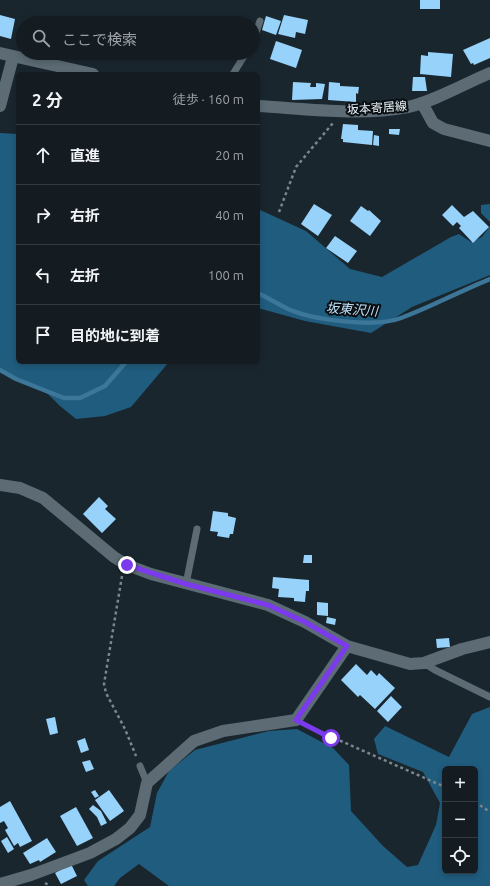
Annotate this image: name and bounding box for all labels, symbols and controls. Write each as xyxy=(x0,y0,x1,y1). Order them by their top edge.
search box xyxy=(16,16,260,60)
icon: search xyxy=(30,27,52,49)
text: ここで検索 xyxy=(62,31,137,48)
text: 2 分 xyxy=(32,90,63,109)
text: 徒歩 · 160 m xyxy=(173,92,244,106)
street label: 坂本寄居線 xyxy=(347,99,407,116)
icon: ahead xyxy=(32,144,54,166)
text: 直進 xyxy=(70,147,100,164)
text: 20 m xyxy=(215,148,244,162)
icon: right xyxy=(32,204,54,226)
text: 右折 xyxy=(70,207,100,224)
text: 40 m xyxy=(215,208,244,222)
icon: left xyxy=(32,264,54,286)
text: 左折 xyxy=(70,267,100,284)
text: 100 m xyxy=(208,268,244,282)
water label: 坂東沢川 xyxy=(326,300,380,318)
icon: arrive xyxy=(32,324,54,346)
text: 目的地に到着 xyxy=(70,327,160,344)
route end xyxy=(118,556,136,574)
route start xyxy=(322,729,340,747)
map controls xyxy=(442,766,478,874)
button: + xyxy=(442,766,478,802)
button: − xyxy=(442,802,478,838)
button: locate xyxy=(442,838,478,874)

